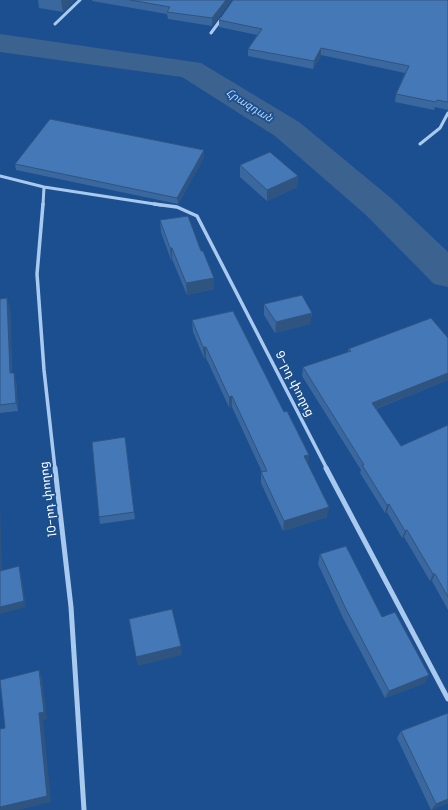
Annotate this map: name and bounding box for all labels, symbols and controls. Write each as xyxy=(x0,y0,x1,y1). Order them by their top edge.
water label: Հրազդան xyxy=(223,86,275,126)
street label: 9-րդ փողոց xyxy=(271,349,317,419)
street label: 10-րդ փողոց xyxy=(37,461,61,537)

